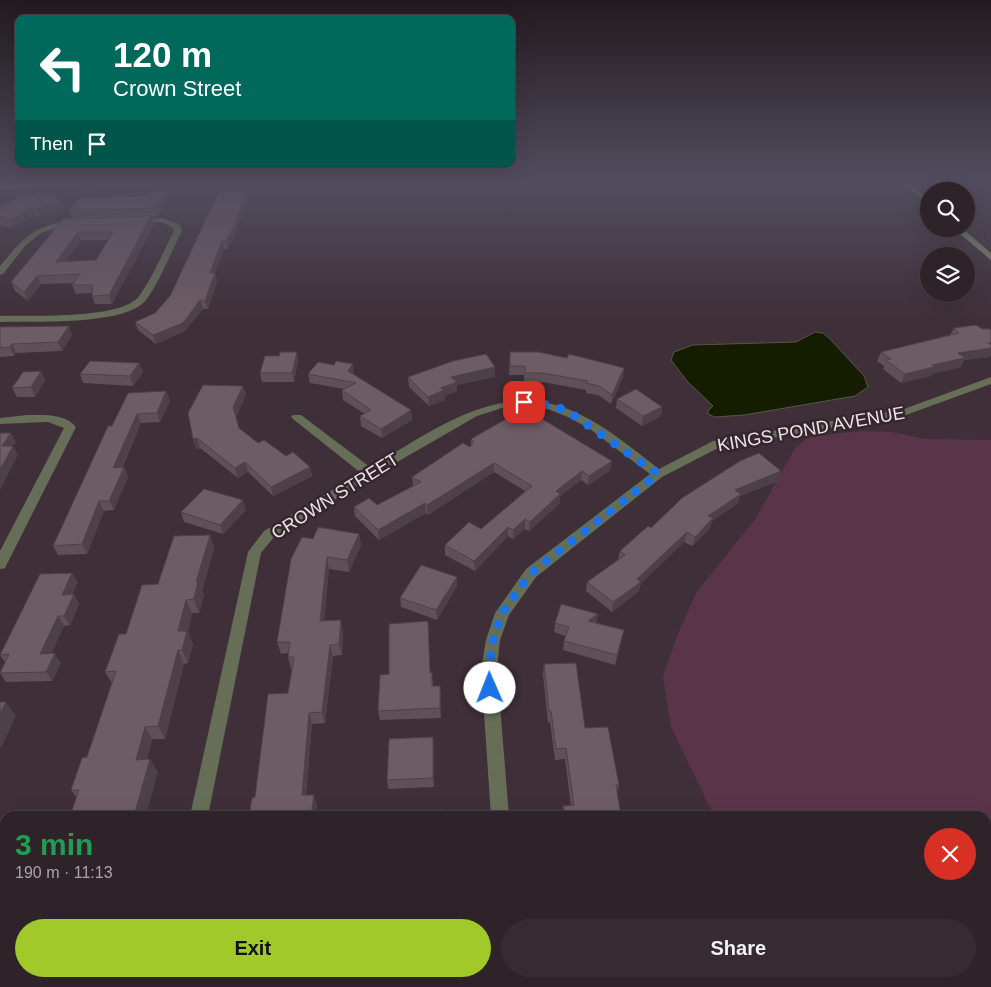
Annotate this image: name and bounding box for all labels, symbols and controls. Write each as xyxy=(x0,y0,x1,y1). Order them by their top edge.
icon: left xyxy=(30,35,95,100)
text: 120 m xyxy=(113,35,212,74)
text: Crown Street xyxy=(113,76,241,101)
icon: arrive xyxy=(83,130,111,158)
text: Then xyxy=(30,133,73,154)
map controls xyxy=(920,182,975,302)
button: search xyxy=(920,182,975,237)
button: layers xyxy=(920,247,975,302)
pin xyxy=(503,381,545,423)
icon: arrive xyxy=(510,388,538,416)
street label: KINGS POND AVENUE xyxy=(716,403,906,455)
street label: CROWN STREET xyxy=(268,449,402,543)
position arrow xyxy=(463,661,515,713)
text: 3 min xyxy=(15,828,93,861)
button: close xyxy=(924,828,976,880)
text: 190 m · 11:13 xyxy=(15,864,113,881)
button: Exit xyxy=(15,919,491,977)
button: Share xyxy=(501,919,976,977)

